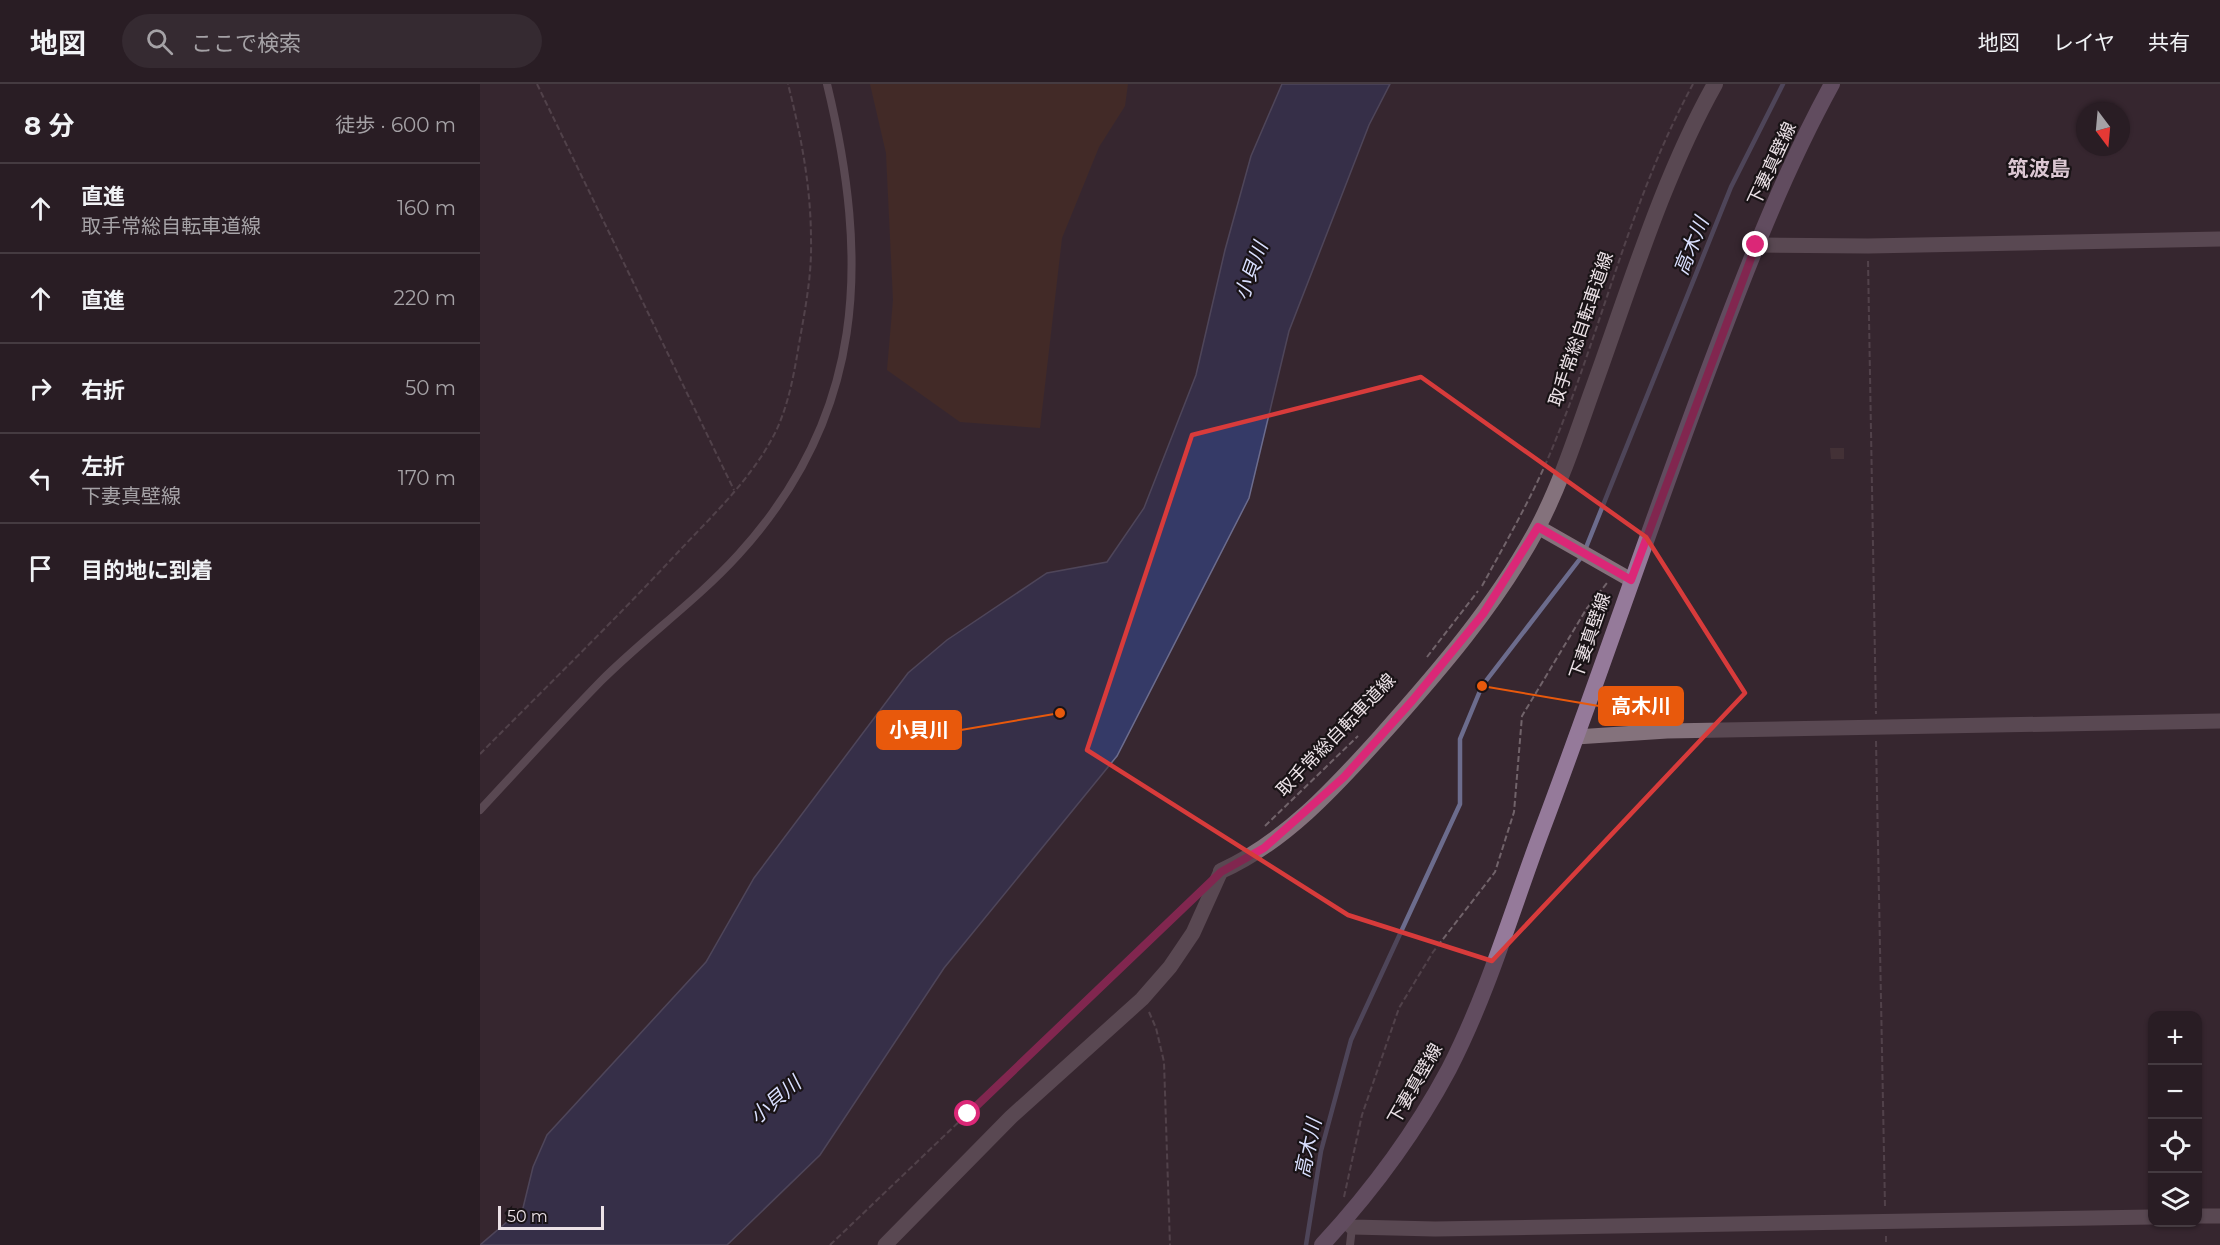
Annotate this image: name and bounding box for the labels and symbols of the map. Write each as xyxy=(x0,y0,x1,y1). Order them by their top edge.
north arrow xyxy=(2076,102,2130,156)
street label: 下妻真壁線 xyxy=(1743,119,1801,209)
district label: 筑波島 xyxy=(2008,156,2071,181)
water label: 高木川 xyxy=(1669,212,1714,278)
route end xyxy=(1742,231,1768,257)
water label: 小貝川 xyxy=(1229,237,1273,303)
street label: 取手常総自転車道線 xyxy=(1544,249,1618,409)
street label: 下妻真壁線 xyxy=(1565,590,1615,682)
street label: 取手常総自転車道線 xyxy=(1272,669,1400,801)
callout: 高木川 xyxy=(1599,687,1683,725)
text: 高木川 xyxy=(1611,694,1671,718)
callout: 小貝川 xyxy=(877,711,961,749)
text: 小貝川 xyxy=(889,718,949,742)
street label: 下妻真壁線 xyxy=(1383,1040,1447,1128)
water label: 小貝川 xyxy=(744,1070,807,1129)
route start xyxy=(954,1100,980,1126)
water label: 高木川 xyxy=(1290,1114,1326,1180)
scale bar xyxy=(498,1203,604,1230)

